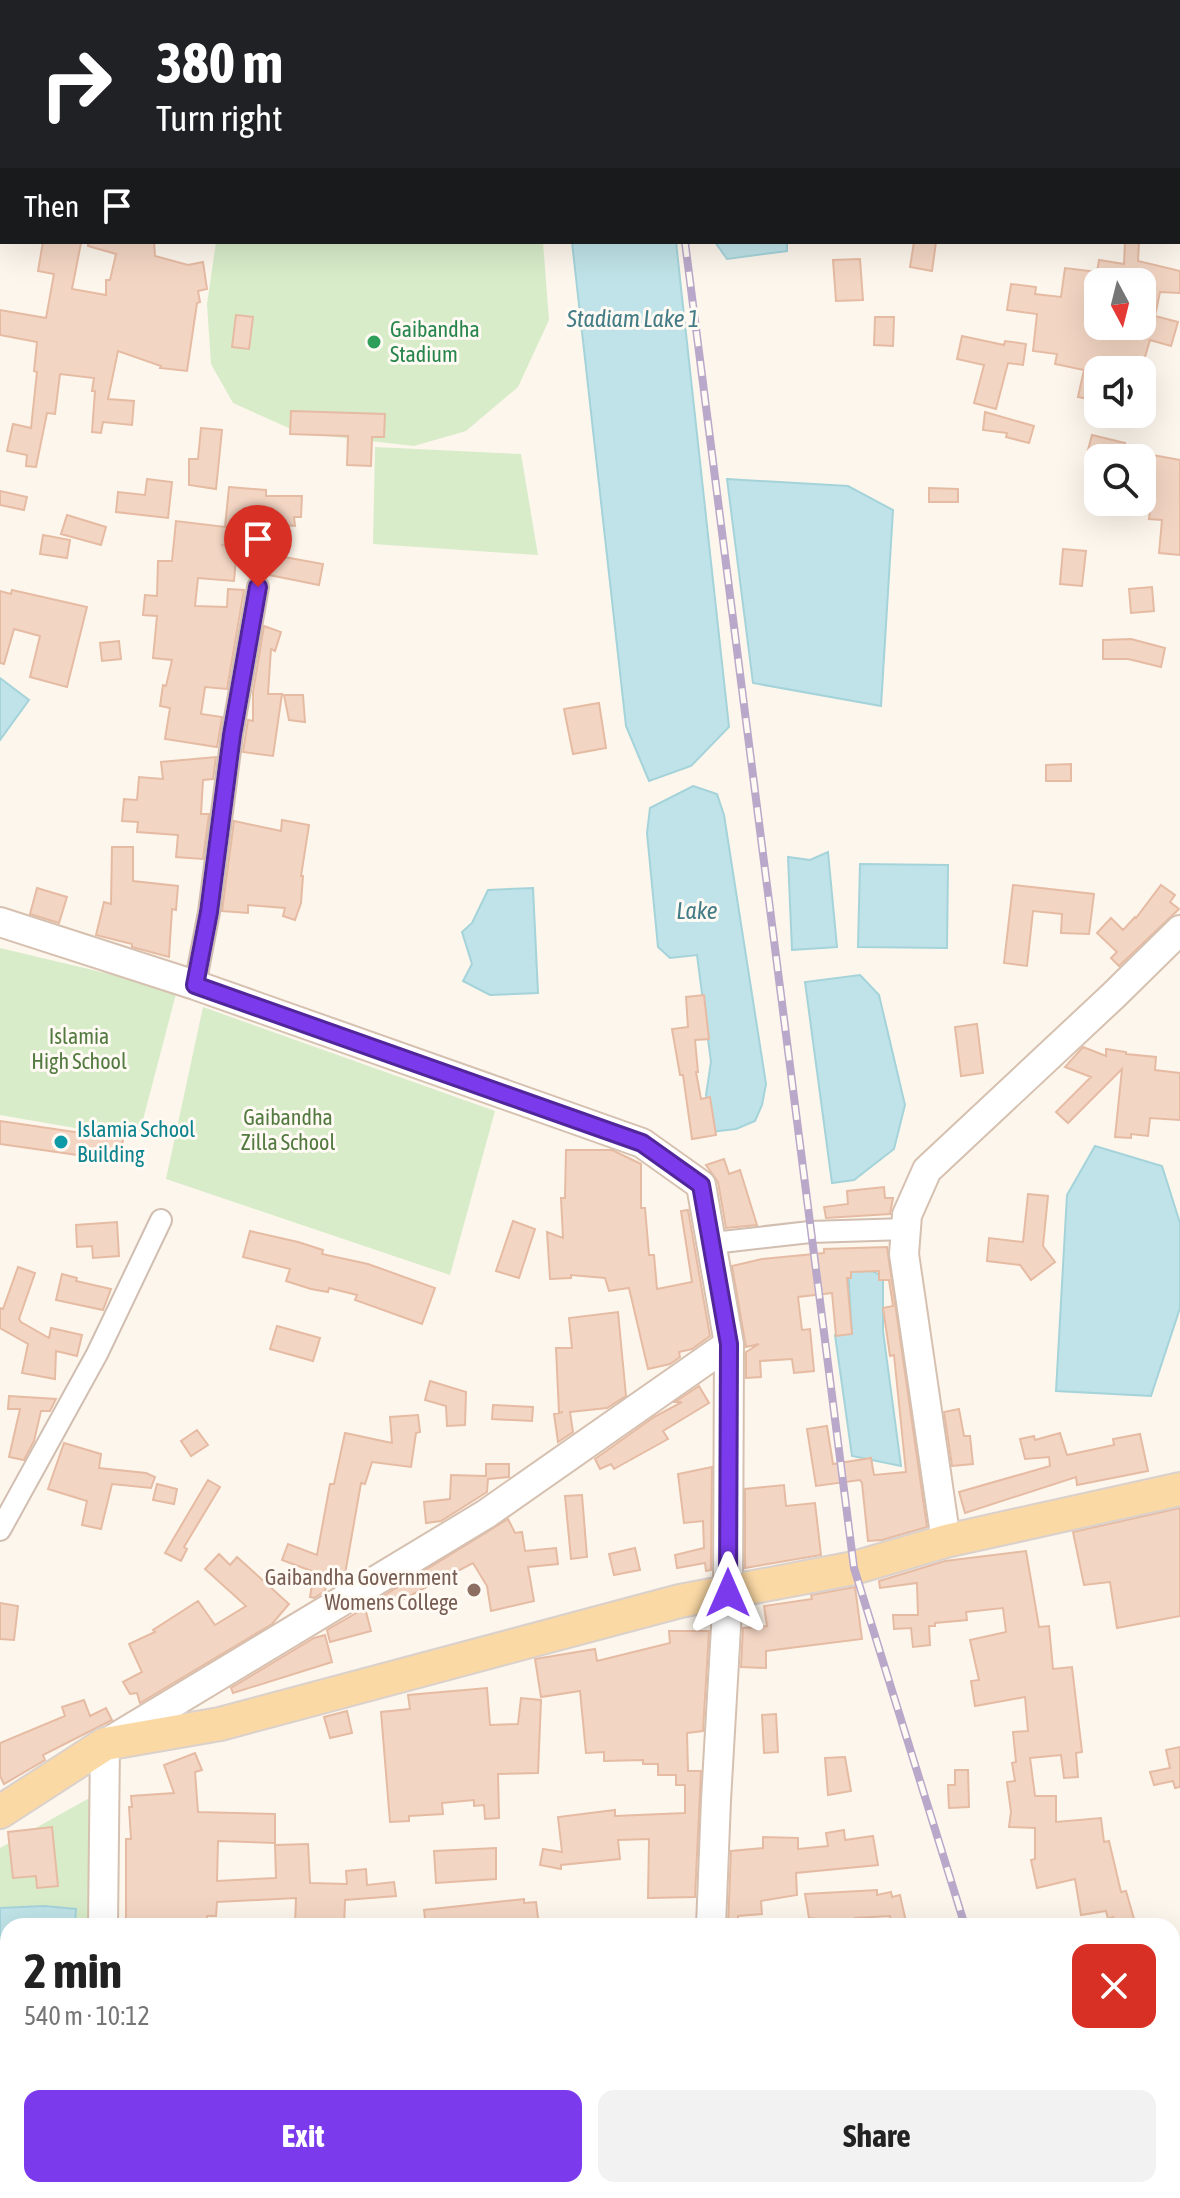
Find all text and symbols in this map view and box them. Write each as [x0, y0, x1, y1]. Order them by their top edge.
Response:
text: 380 m [156, 31, 283, 95]
icon: right [24, 32, 128, 136]
text: Turn right [156, 97, 283, 139]
icon: arrive [95, 184, 139, 228]
text: Then [24, 189, 79, 223]
north arrow [1084, 268, 1156, 340]
map controls [1084, 268, 1156, 516]
water label: Stadiam Lake 1 [566, 305, 699, 332]
place label: Gaibandha Stadium [390, 316, 480, 367]
marker: Gaibandha Stadium [365, 333, 383, 351]
button: sound [1084, 356, 1156, 428]
button: search [1084, 444, 1156, 516]
pin [224, 505, 292, 587]
icon: arrive [236, 517, 280, 561]
water label: Lake [676, 897, 718, 924]
park label: Islamia High School [31, 1023, 127, 1074]
park label: Gaibandha Zilla School [241, 1104, 335, 1155]
place label: Islamia School Building [77, 1116, 195, 1167]
marker: Islamia School Building [52, 1133, 70, 1151]
position arrow [686, 1551, 770, 1635]
place label: Gaibandha Government Womens College [265, 1564, 458, 1615]
marker: Gaibandha Government Womens College [465, 1581, 483, 1599]
text: 2 min [24, 1943, 122, 1998]
button: close [1072, 1944, 1156, 2028]
text: 540 m · 10:12 [24, 2001, 150, 2031]
button: Exit [24, 2090, 582, 2182]
button: Share [598, 2090, 1156, 2182]

